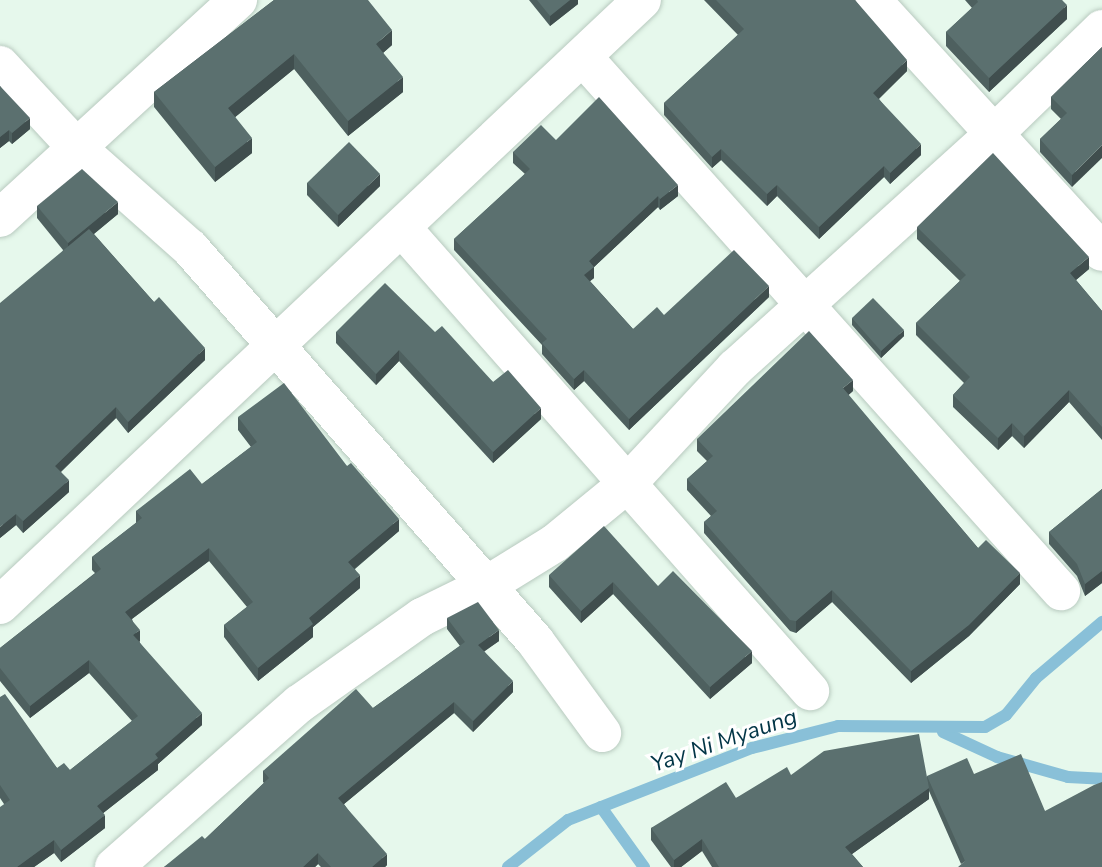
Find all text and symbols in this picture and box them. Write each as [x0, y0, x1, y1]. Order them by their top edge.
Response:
water label: Yay Ni Myaung [647, 703, 801, 779]

